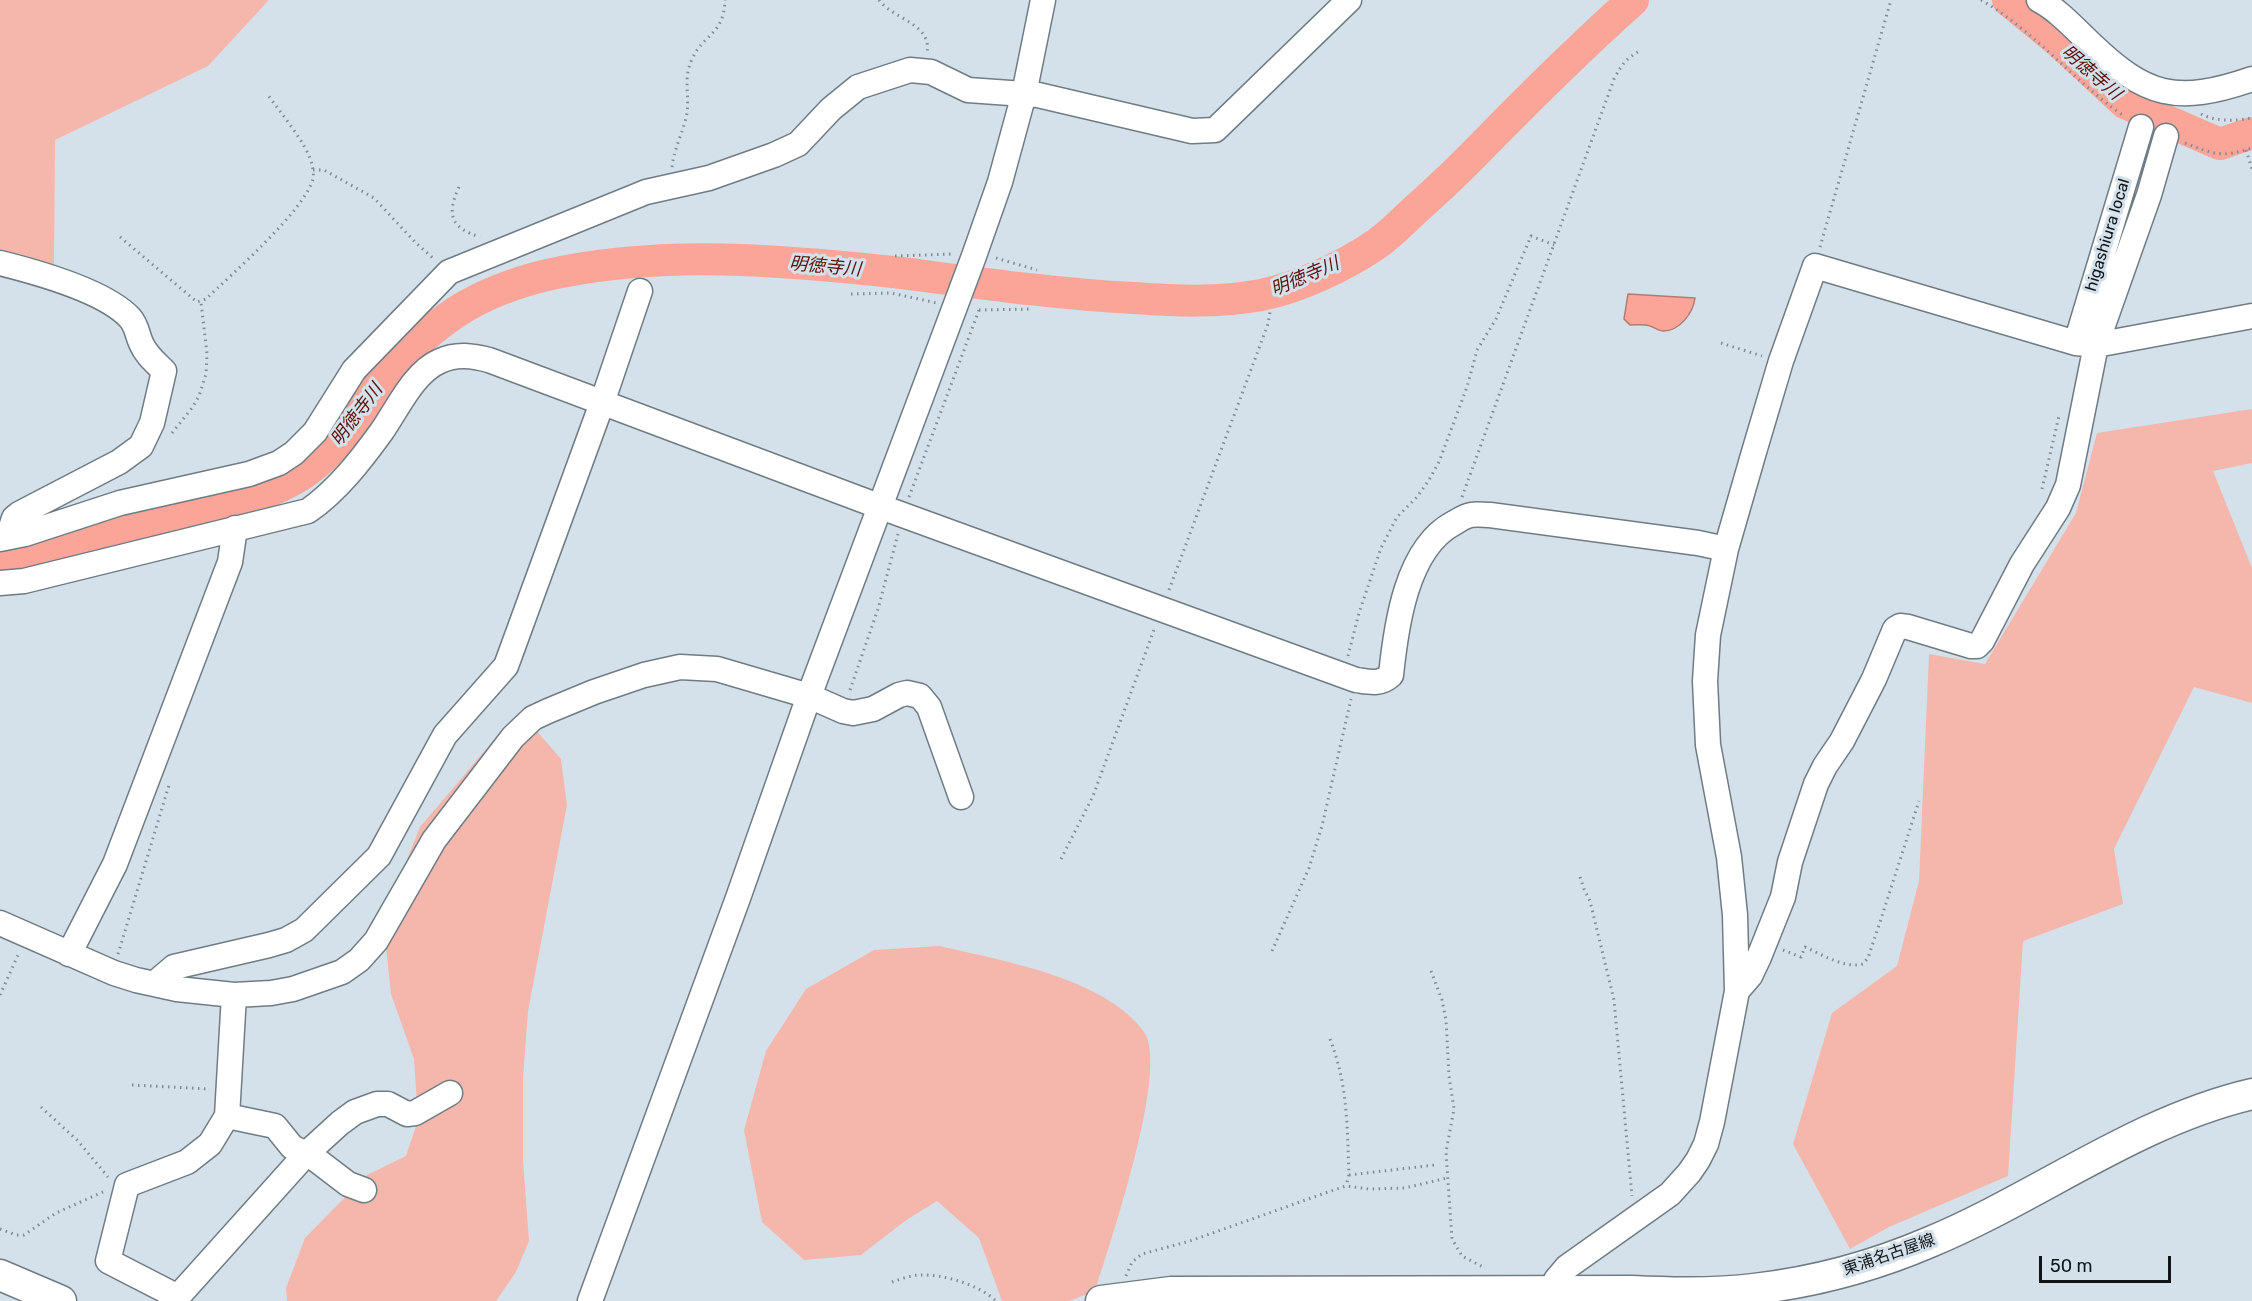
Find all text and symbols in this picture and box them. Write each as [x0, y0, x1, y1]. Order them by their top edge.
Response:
water label: 明徳寺川 [2057, 41, 2125, 105]
street label: higashiura local [2082, 176, 2134, 294]
water label: 明徳寺川 [788, 253, 862, 281]
water label: 明徳寺川 [1268, 253, 1342, 301]
water label: 明徳寺川 [327, 380, 387, 450]
street label: 東浦名古屋線 [1840, 1230, 1938, 1280]
scale bar [2042, 1244, 2174, 1282]
text: 50 m [2050, 1255, 2093, 1277]

